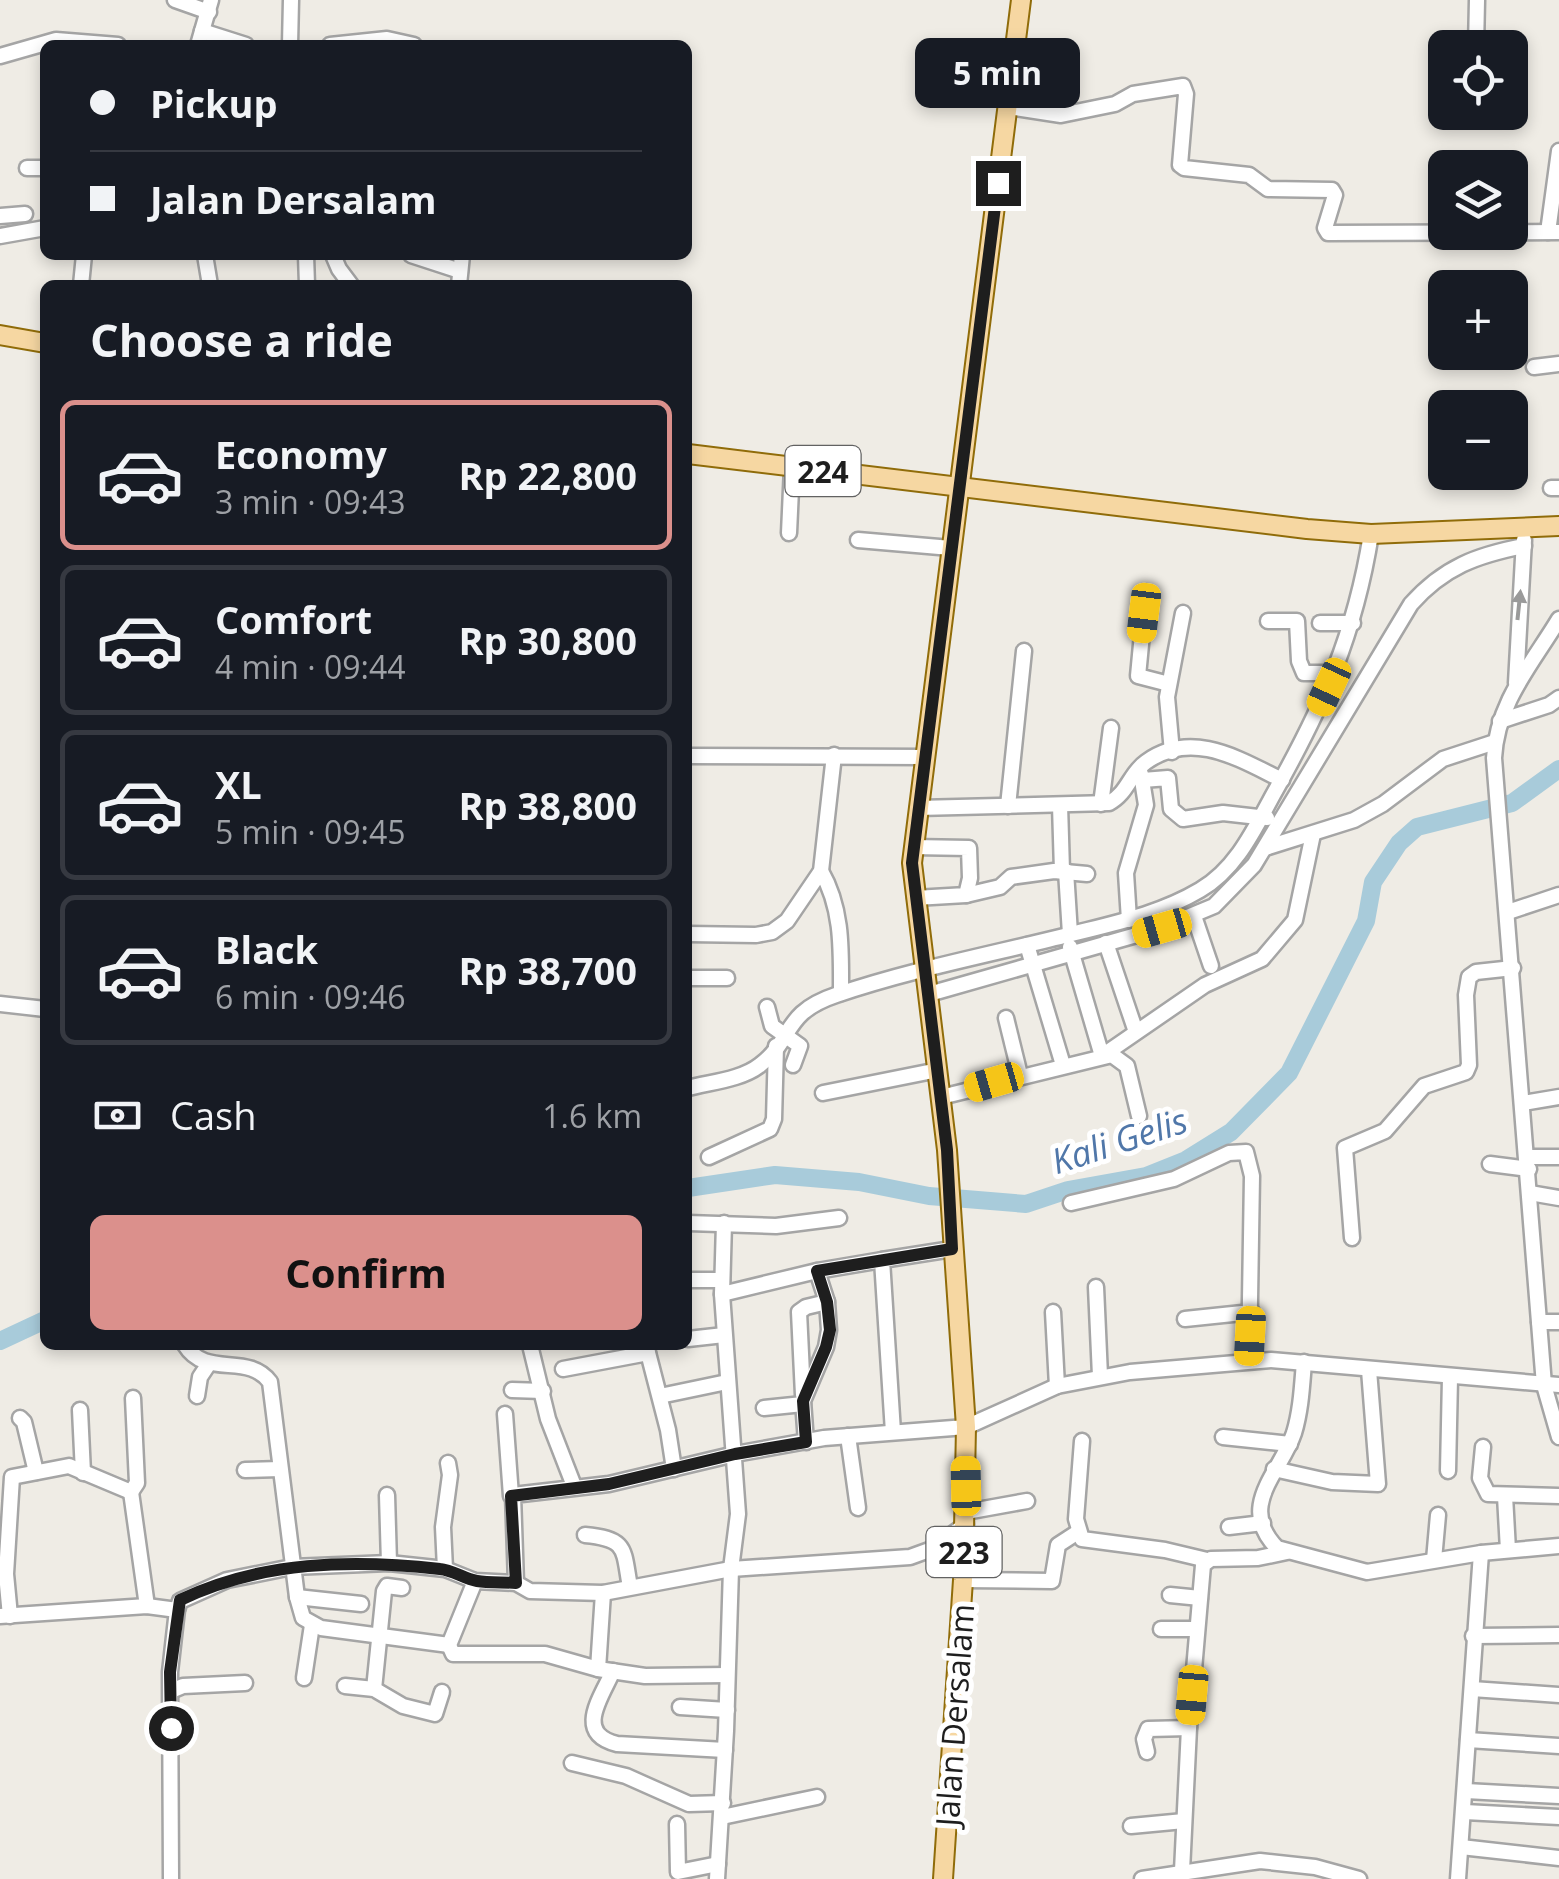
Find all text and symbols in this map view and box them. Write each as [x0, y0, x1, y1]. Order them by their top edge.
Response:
map controls [1428, 30, 1528, 490]
button: locate [1428, 30, 1528, 130]
callout: 5 min [916, 38, 1080, 108]
text: 5 min [953, 51, 1042, 94]
text: Pickup [150, 77, 278, 129]
button: layers [1428, 150, 1528, 250]
route end [976, 161, 1021, 206]
text: Jalan Dersalam [150, 173, 436, 225]
button: + [1428, 270, 1528, 370]
text: Choose a ride [90, 309, 393, 370]
button: − [1428, 390, 1528, 490]
text: Economy [215, 428, 387, 480]
icon: car [95, 430, 185, 520]
road number: 224 [786, 446, 860, 496]
text: Rp 22,800 [459, 449, 637, 501]
text: 3 min · 09:43 [215, 480, 406, 523]
car [1125, 581, 1163, 645]
one-way arrow [1511, 589, 1527, 621]
text: Comfort [215, 593, 372, 645]
icon: car [95, 595, 185, 685]
text: Rp 30,800 [459, 614, 637, 666]
text: 4 min · 09:44 [215, 645, 406, 688]
car [1303, 653, 1355, 721]
text: XL [215, 758, 262, 810]
icon: car [95, 760, 185, 850]
text: Rp 38,800 [459, 779, 637, 831]
text: 5 min · 09:45 [215, 810, 406, 853]
car [1129, 905, 1195, 951]
text: Black [215, 923, 318, 975]
icon: car [95, 925, 185, 1015]
text: Rp 38,700 [459, 944, 637, 996]
text: 6 min · 09:46 [215, 975, 406, 1018]
car [961, 1059, 1027, 1105]
icon: cash [90, 1088, 145, 1143]
text: Cash [170, 1089, 256, 1141]
text: 1.6 km [542, 1094, 642, 1137]
water label: Kali Gelis [1045, 1096, 1193, 1184]
button: Confirm [90, 1215, 642, 1330]
car [1233, 1305, 1267, 1367]
car [950, 1456, 982, 1516]
road number: 223 [926, 1527, 1002, 1577]
street label: Jalan Dersalam [925, 1602, 983, 1831]
car [1174, 1664, 1210, 1726]
route start [149, 1706, 194, 1751]

